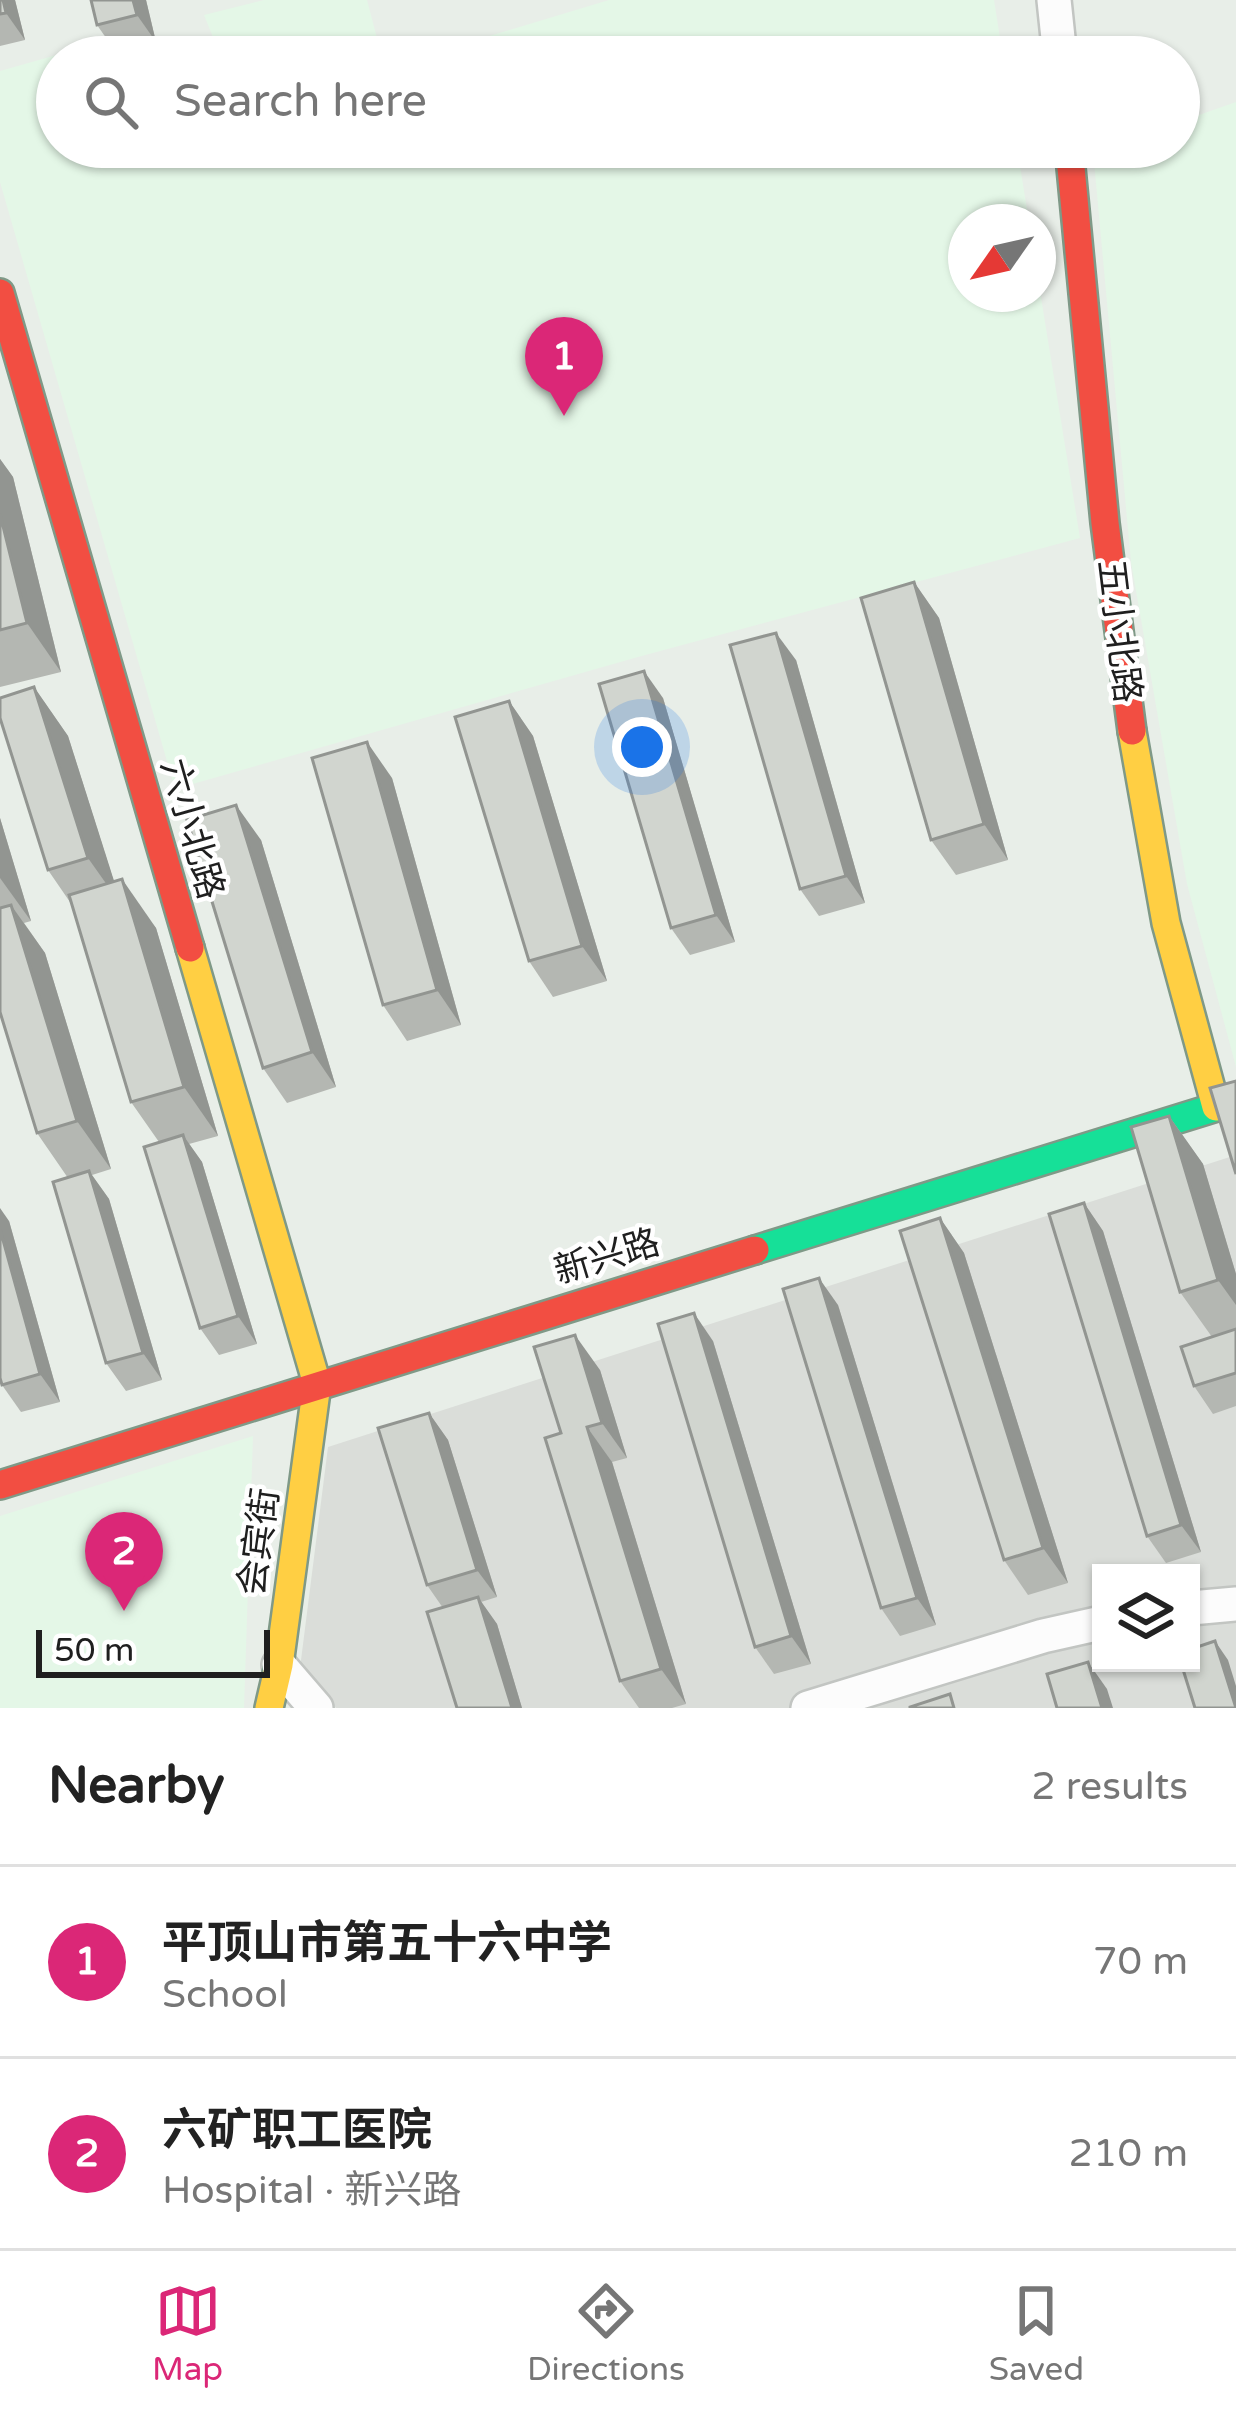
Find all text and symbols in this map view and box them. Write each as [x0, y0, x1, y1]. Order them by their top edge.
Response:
search box [36, 36, 1200, 168]
icon: search [78, 69, 144, 135]
text: Search here [174, 75, 427, 129]
north arrow [948, 204, 1056, 312]
pin: 1 [525, 317, 603, 416]
street label: 五小北路 [1089, 557, 1149, 705]
your location [612, 717, 672, 777]
street label: 六小北路 [151, 754, 233, 904]
street label: 新兴路 [549, 1221, 665, 1293]
street label: 会宾街 [230, 1486, 288, 1598]
pin: 2 [85, 1512, 163, 1611]
map controls [1092, 1564, 1200, 1672]
button: layers [1092, 1564, 1200, 1672]
scale bar [36, 1624, 270, 1677]
text: 50 m [54, 1631, 134, 1670]
text: Nearby [48, 1755, 225, 1817]
text: 2 results [1031, 1763, 1188, 1810]
text: 平顶山市第五十六中学 [162, 1917, 612, 1971]
text: 1 [75, 1938, 99, 1985]
text: 70 m [1093, 1938, 1188, 1985]
text: School [162, 1971, 288, 2018]
text: 六矿职工医院 [162, 2104, 432, 2158]
text: 2 [75, 2130, 99, 2177]
text: 210 m [1069, 2130, 1188, 2177]
text: Hospital · 新兴路 [162, 2167, 462, 2214]
tab: Map [152, 2278, 223, 2389]
tab: Directions [527, 2278, 685, 2389]
tab: Saved [989, 2278, 1084, 2389]

